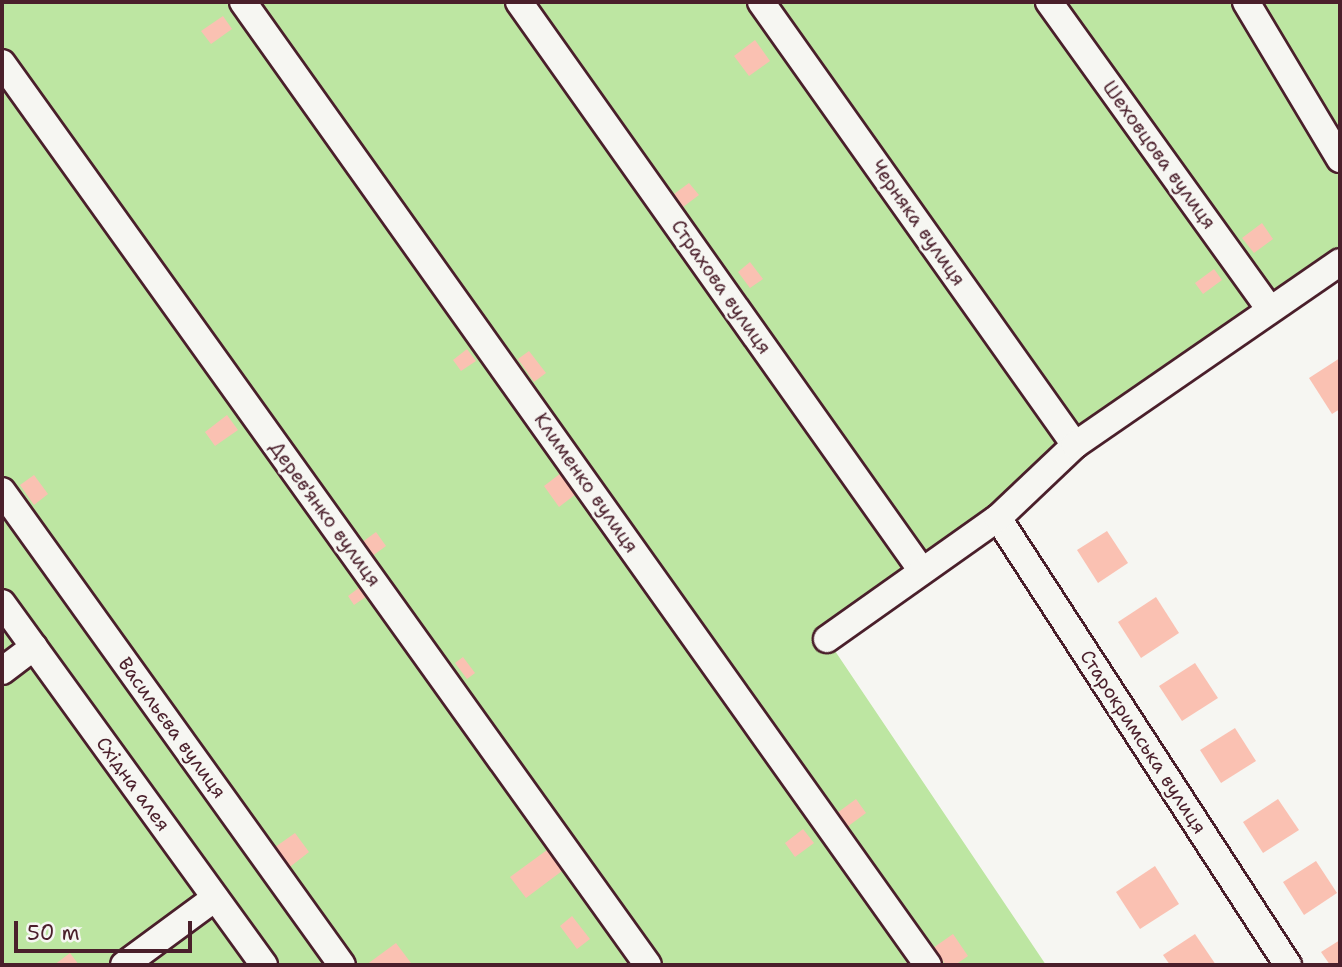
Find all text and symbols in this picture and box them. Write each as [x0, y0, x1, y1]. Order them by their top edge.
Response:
street label: Шеховцова вулиця [1098, 76, 1220, 234]
street label: Черняка вулиця [866, 156, 970, 290]
street label: Страхова вулиця [666, 216, 776, 358]
street label: Клименко вулиця [529, 409, 643, 557]
street label: Дерев'янко вулиця [265, 437, 385, 591]
street label: Старокримська вулиця [1075, 646, 1211, 838]
street label: Васильєва вулиця [113, 653, 231, 803]
street label: Східна алея [91, 732, 175, 836]
scale bar [18, 908, 196, 952]
text: 50 m [27, 919, 80, 947]

